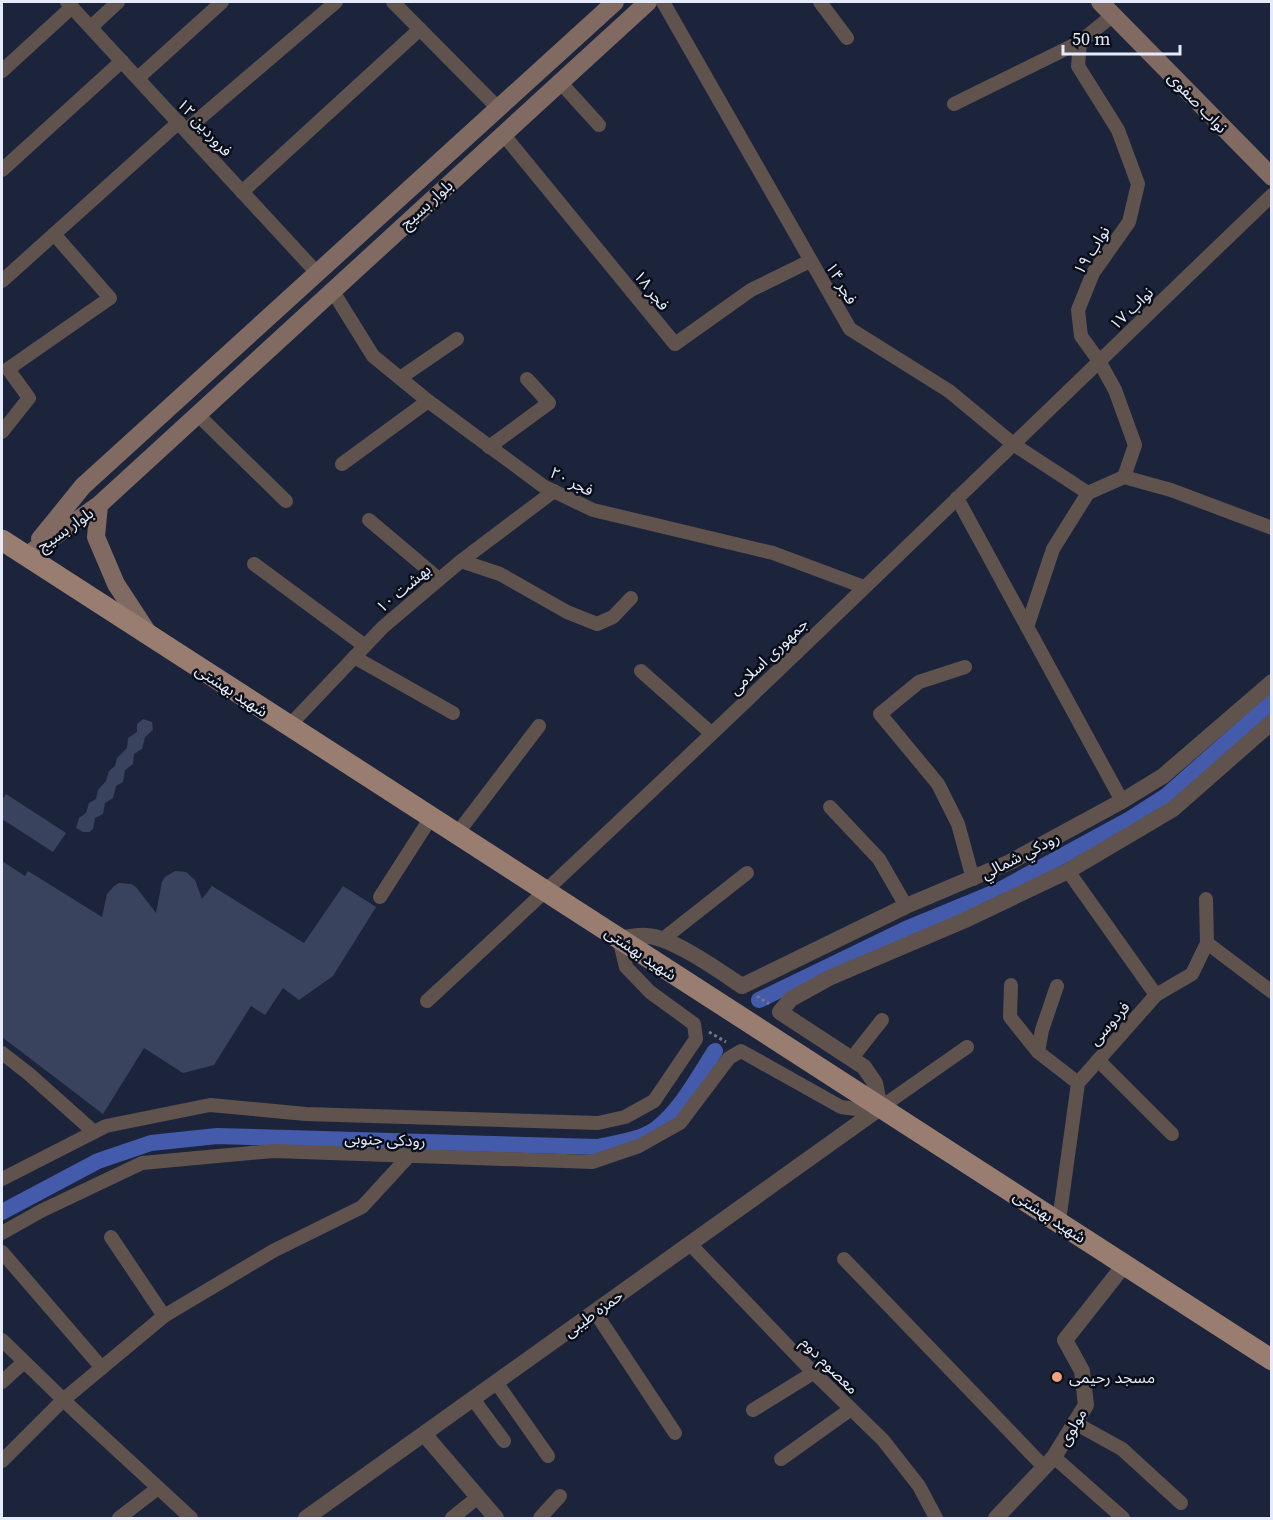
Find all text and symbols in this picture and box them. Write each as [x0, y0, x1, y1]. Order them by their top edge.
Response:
scale bar [1063, 18, 1180, 56]
text: 50 m [1072, 26, 1110, 51]
street label: نواب صفوی [1163, 67, 1233, 137]
street label: ۱۲ فروردین [172, 93, 238, 161]
street label: بلوار بسیج [395, 174, 459, 235]
street label: نواب ۱۹ [1067, 221, 1115, 279]
street label: فجر ۱۴ [821, 258, 863, 308]
street label: فجر ۱۸ [629, 265, 675, 315]
street label: نواب ۱۷ [1104, 281, 1158, 335]
street label: فجر ۲۰ [547, 461, 597, 501]
street label: بلوار بسیج [32, 502, 99, 558]
street label: بهشت ۱۰ [371, 559, 435, 617]
street label: جمهوری اسلامی [724, 613, 812, 699]
street label: شهید بهشتی [191, 658, 273, 722]
street label: رودکي شمالي [977, 826, 1064, 886]
street label: شهید بهشتی [601, 921, 681, 985]
street label: فردوسی [1083, 996, 1135, 1050]
street label: رودکی جنوبی [344, 1127, 426, 1151]
street label: شهید بهشتی [1009, 1184, 1091, 1248]
street label: حمزه طیبی [559, 1284, 627, 1342]
street label: معصوم دوم [795, 1331, 864, 1400]
place label: مسجد رحیمی [1069, 1366, 1155, 1388]
marker: مسجد رحیمی [1050, 1370, 1064, 1384]
street label: مولوی [1053, 1404, 1091, 1450]

